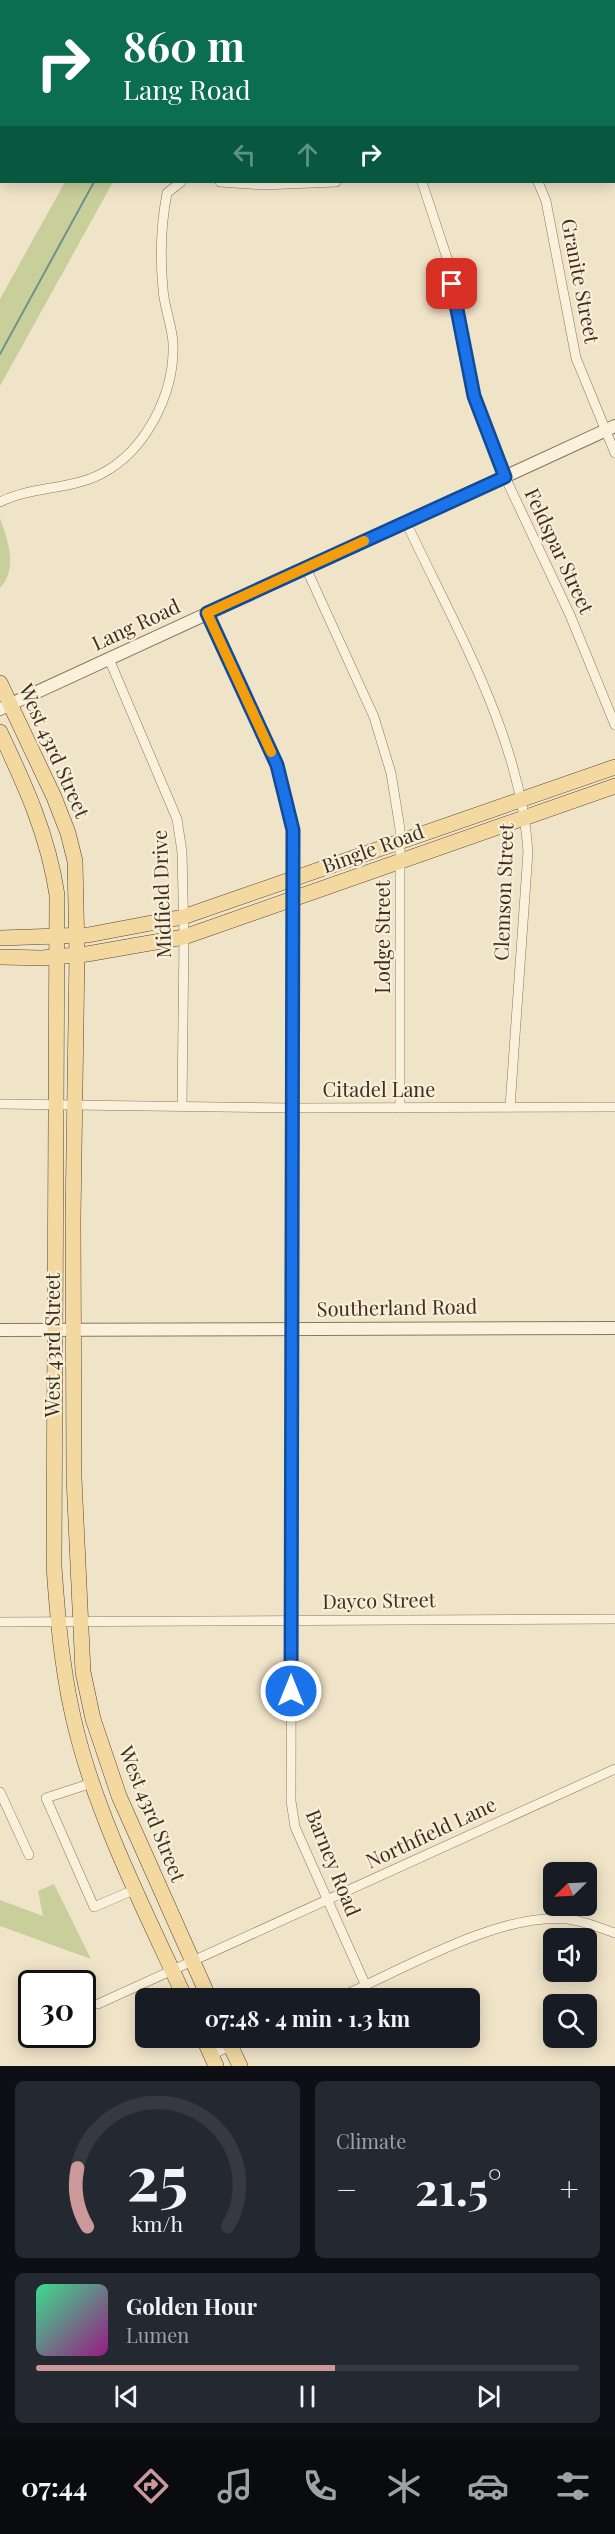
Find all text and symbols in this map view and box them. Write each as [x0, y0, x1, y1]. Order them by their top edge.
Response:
text: 860 m [123, 17, 245, 73]
icon: right [24, 24, 102, 102]
text: Lang Road [123, 71, 251, 107]
icon: left [228, 138, 261, 171]
icon: ahead [291, 138, 324, 171]
icon: right [354, 138, 387, 171]
street label: Granite Street [556, 216, 607, 346]
pin [426, 258, 477, 309]
icon: arrive [435, 267, 468, 300]
street label: Feldspar Street [519, 483, 602, 618]
street label: Lang Road [87, 591, 184, 656]
street label: West 43rd Street [13, 678, 97, 823]
street label: Bingle Road [318, 817, 428, 879]
street label: Clemson Street [487, 822, 518, 961]
street label: Midfield Drive [145, 829, 176, 959]
street label: Lodge Street [368, 879, 395, 994]
street label: Citadel Lane [323, 1075, 435, 1102]
street label: West 43rd Street [38, 1272, 65, 1418]
street label: Southerland Road [316, 1292, 478, 1321]
street label: Dayco Street [322, 1585, 437, 1614]
position arrow [259, 1659, 323, 1723]
street label: West 43rd Street [113, 1741, 193, 1886]
street label: Northfield Lane [361, 1790, 500, 1874]
street label: Barney Road [301, 1805, 368, 1920]
north arrow [543, 1862, 597, 1916]
map controls [543, 1862, 597, 2048]
button: sound [543, 1928, 597, 1982]
speed limit sign: 30 [18, 1970, 96, 2048]
button: search [543, 1994, 597, 2048]
text: 07:48 · 4 min · 1.3 km [205, 2003, 410, 2033]
text: Climate [336, 2127, 406, 2154]
text: 25 [127, 2133, 188, 2217]
text: 21.5° [415, 2157, 502, 2217]
text: − [336, 2166, 357, 2210]
text: + [560, 2166, 579, 2210]
text: km/h [132, 2209, 184, 2237]
text: Golden Hour [126, 2291, 257, 2321]
text: Lumen [126, 2321, 189, 2348]
icon: previous [110, 2380, 143, 2413]
icon: pause [291, 2380, 324, 2413]
icon: next [472, 2380, 505, 2413]
icon: directions [130, 2465, 172, 2507]
icon: music [214, 2465, 256, 2507]
icon: phone [299, 2465, 341, 2507]
icon: climate [383, 2465, 425, 2507]
icon: car [467, 2465, 509, 2507]
icon: filters [552, 2465, 594, 2507]
text: 07:44 [21, 2468, 87, 2504]

